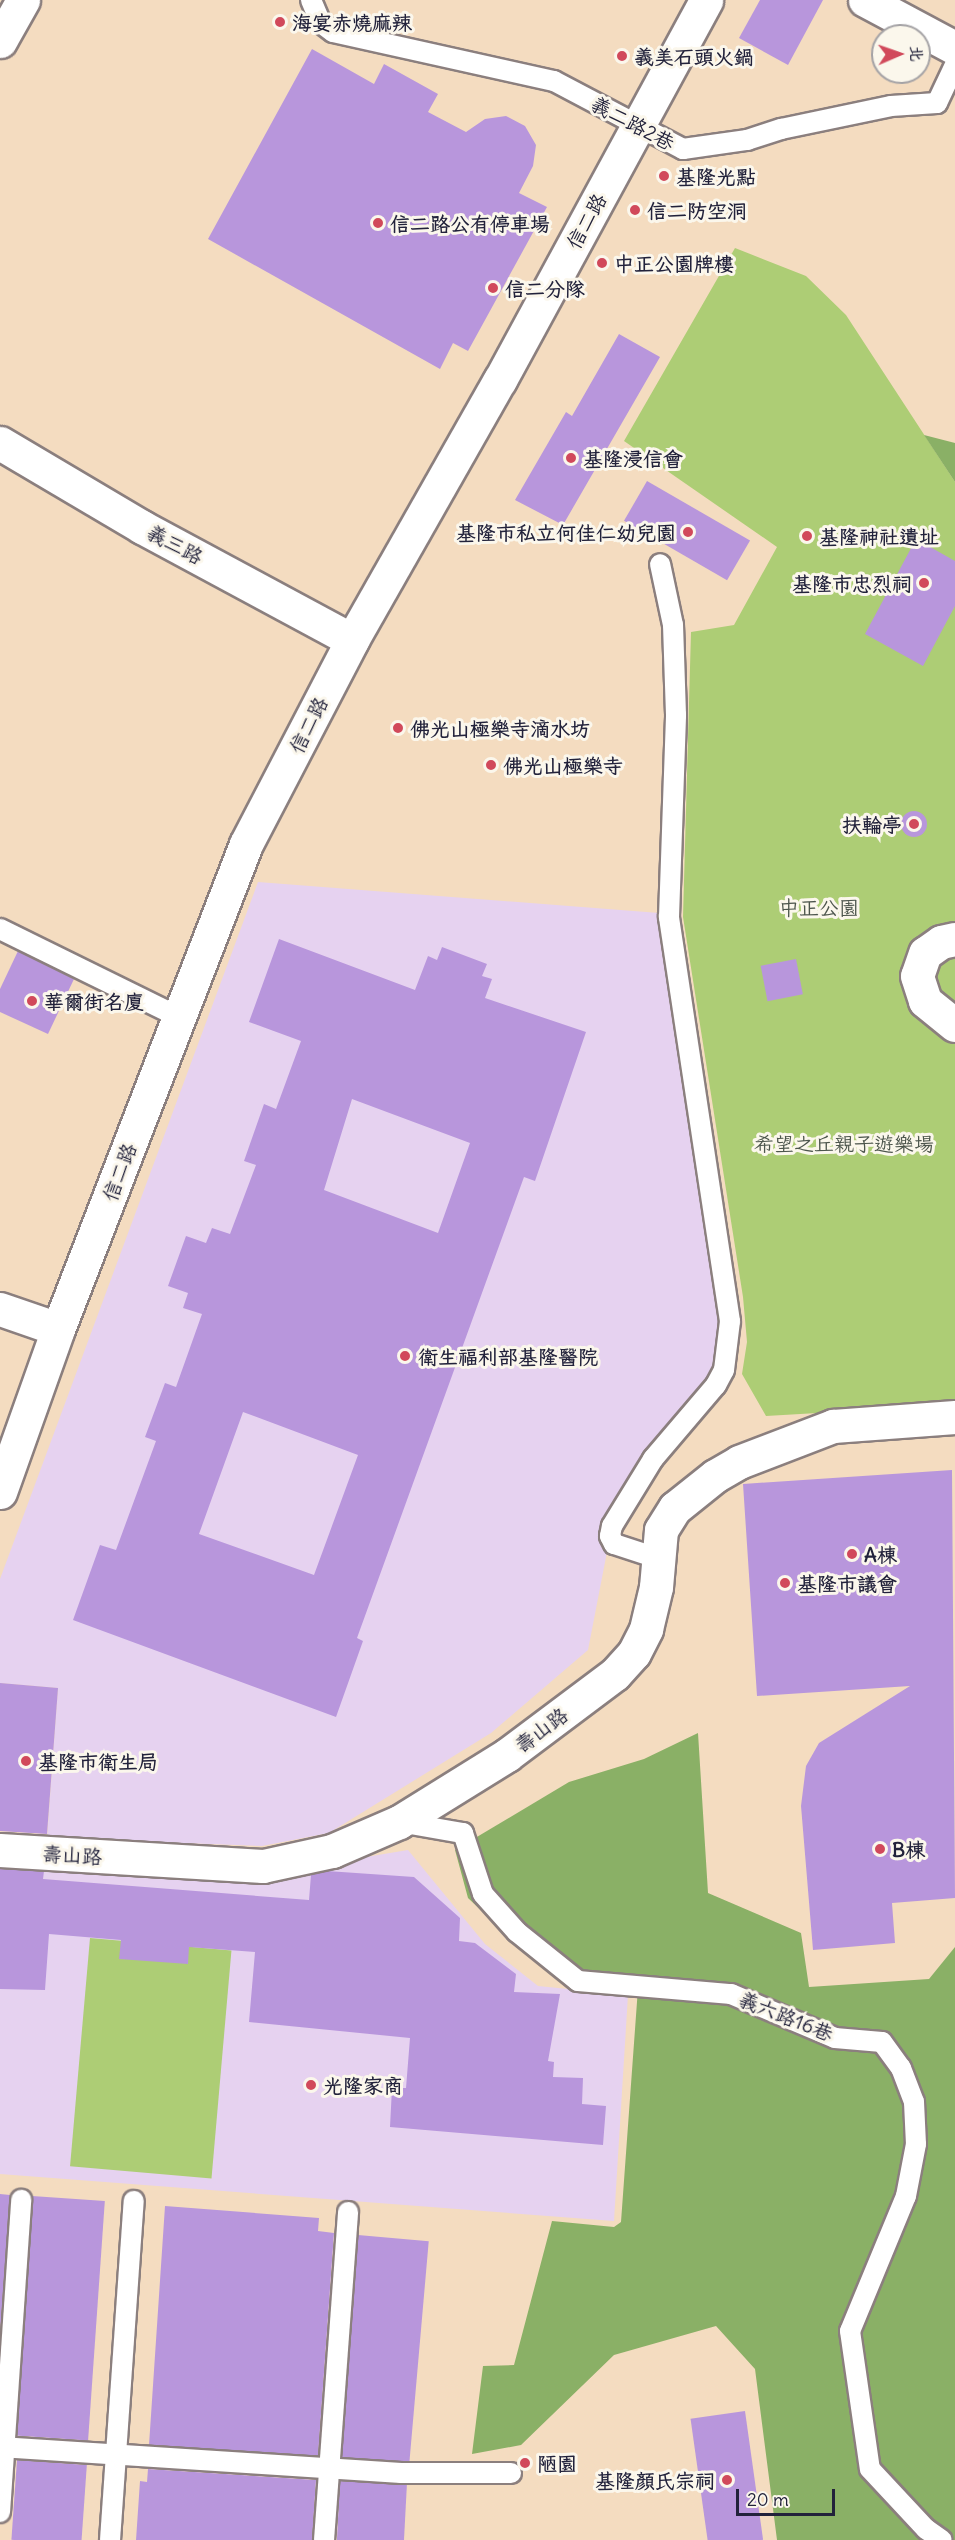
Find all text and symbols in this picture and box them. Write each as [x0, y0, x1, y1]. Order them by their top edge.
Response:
place label: 海宴赤燒麻辣 [292, 10, 412, 34]
marker: 海宴赤燒麻辣 [273, 15, 287, 29]
north arrow [871, 24, 931, 84]
place label: 義美石頭火鍋 [634, 44, 754, 68]
text: 北 [907, 45, 927, 62]
marker: 義美石頭火鍋 [615, 49, 629, 63]
street label: 義二路2巷 [587, 91, 679, 155]
place label: 基隆光點 [676, 164, 756, 188]
marker: 基隆光點 [657, 169, 671, 183]
street label: 信二路 [561, 189, 611, 253]
place label: 信二防空洞 [647, 198, 747, 222]
marker: 信二防空洞 [628, 203, 642, 217]
place label: 信二路公有停車場 [390, 211, 550, 235]
marker: 信二路公有停車場 [371, 216, 385, 230]
place label: 中正公園牌樓 [614, 251, 734, 275]
marker: 中正公園牌樓 [595, 256, 609, 270]
place label: 信二分隊 [505, 276, 585, 300]
marker: 信二分隊 [486, 281, 500, 295]
place label: 基隆浸信會 [583, 446, 683, 470]
marker: 基隆浸信會 [564, 451, 578, 465]
street label: 義三路 [143, 519, 207, 569]
place label: 基隆市私立何佳仁幼兒園 [456, 520, 676, 544]
place label: 基隆神社遺址 [819, 524, 939, 548]
marker: 基隆市私立何佳仁幼兒園 [681, 525, 695, 539]
marker: 基隆神社遺址 [800, 529, 814, 543]
place label: 基隆市忠烈祠 [792, 571, 912, 595]
marker: 基隆市忠烈祠 [917, 576, 931, 590]
street label: 信二路 [284, 693, 332, 757]
place label: 佛光山極樂寺滴水坊 [410, 716, 590, 740]
marker: 佛光山極樂寺滴水坊 [391, 721, 405, 735]
place label: 佛光山極樂寺 [503, 753, 623, 777]
marker: 佛光山極樂寺 [484, 758, 498, 772]
place label: 扶輪亭 [842, 812, 902, 836]
marker: 扶輪亭 [907, 817, 921, 831]
park label: 中正公園 [779, 895, 859, 919]
place label: 華爾街名廈 [44, 989, 144, 1013]
marker: 華爾街名廈 [25, 994, 39, 1008]
park label: 希望之丘親子遊樂場 [754, 1131, 934, 1155]
street label: 信二路 [97, 1140, 141, 1204]
place label: 衛生福利部基隆醫院 [418, 1344, 598, 1368]
marker: 衛生福利部基隆醫院 [396, 1347, 414, 1365]
place label: A棟 [864, 1542, 897, 1566]
marker: A棟 [845, 1547, 859, 1561]
place label: 基隆市議會 [797, 1571, 897, 1595]
marker: 基隆市議會 [778, 1576, 792, 1590]
street label: 壽山路 [510, 1702, 572, 1758]
place label: 基隆市衛生局 [38, 1749, 158, 1773]
marker: 基隆市衛生局 [19, 1754, 33, 1768]
place label: B棟 [892, 1837, 925, 1861]
street label: 壽山路 [41, 1841, 103, 1869]
marker: B棟 [873, 1842, 887, 1856]
street label: 義六路16巷 [735, 1986, 837, 2046]
place label: 光隆家商 [323, 2073, 403, 2097]
marker: 光隆家商 [304, 2078, 318, 2092]
place label: 陋園 [537, 2451, 577, 2475]
marker: 陋園 [518, 2456, 532, 2470]
place label: 基隆顏氏宗祠 [595, 2468, 715, 2492]
marker: 基隆顏氏宗祠 [720, 2473, 734, 2487]
scale bar [739, 2477, 838, 2515]
text: 20 m [747, 2488, 789, 2511]

